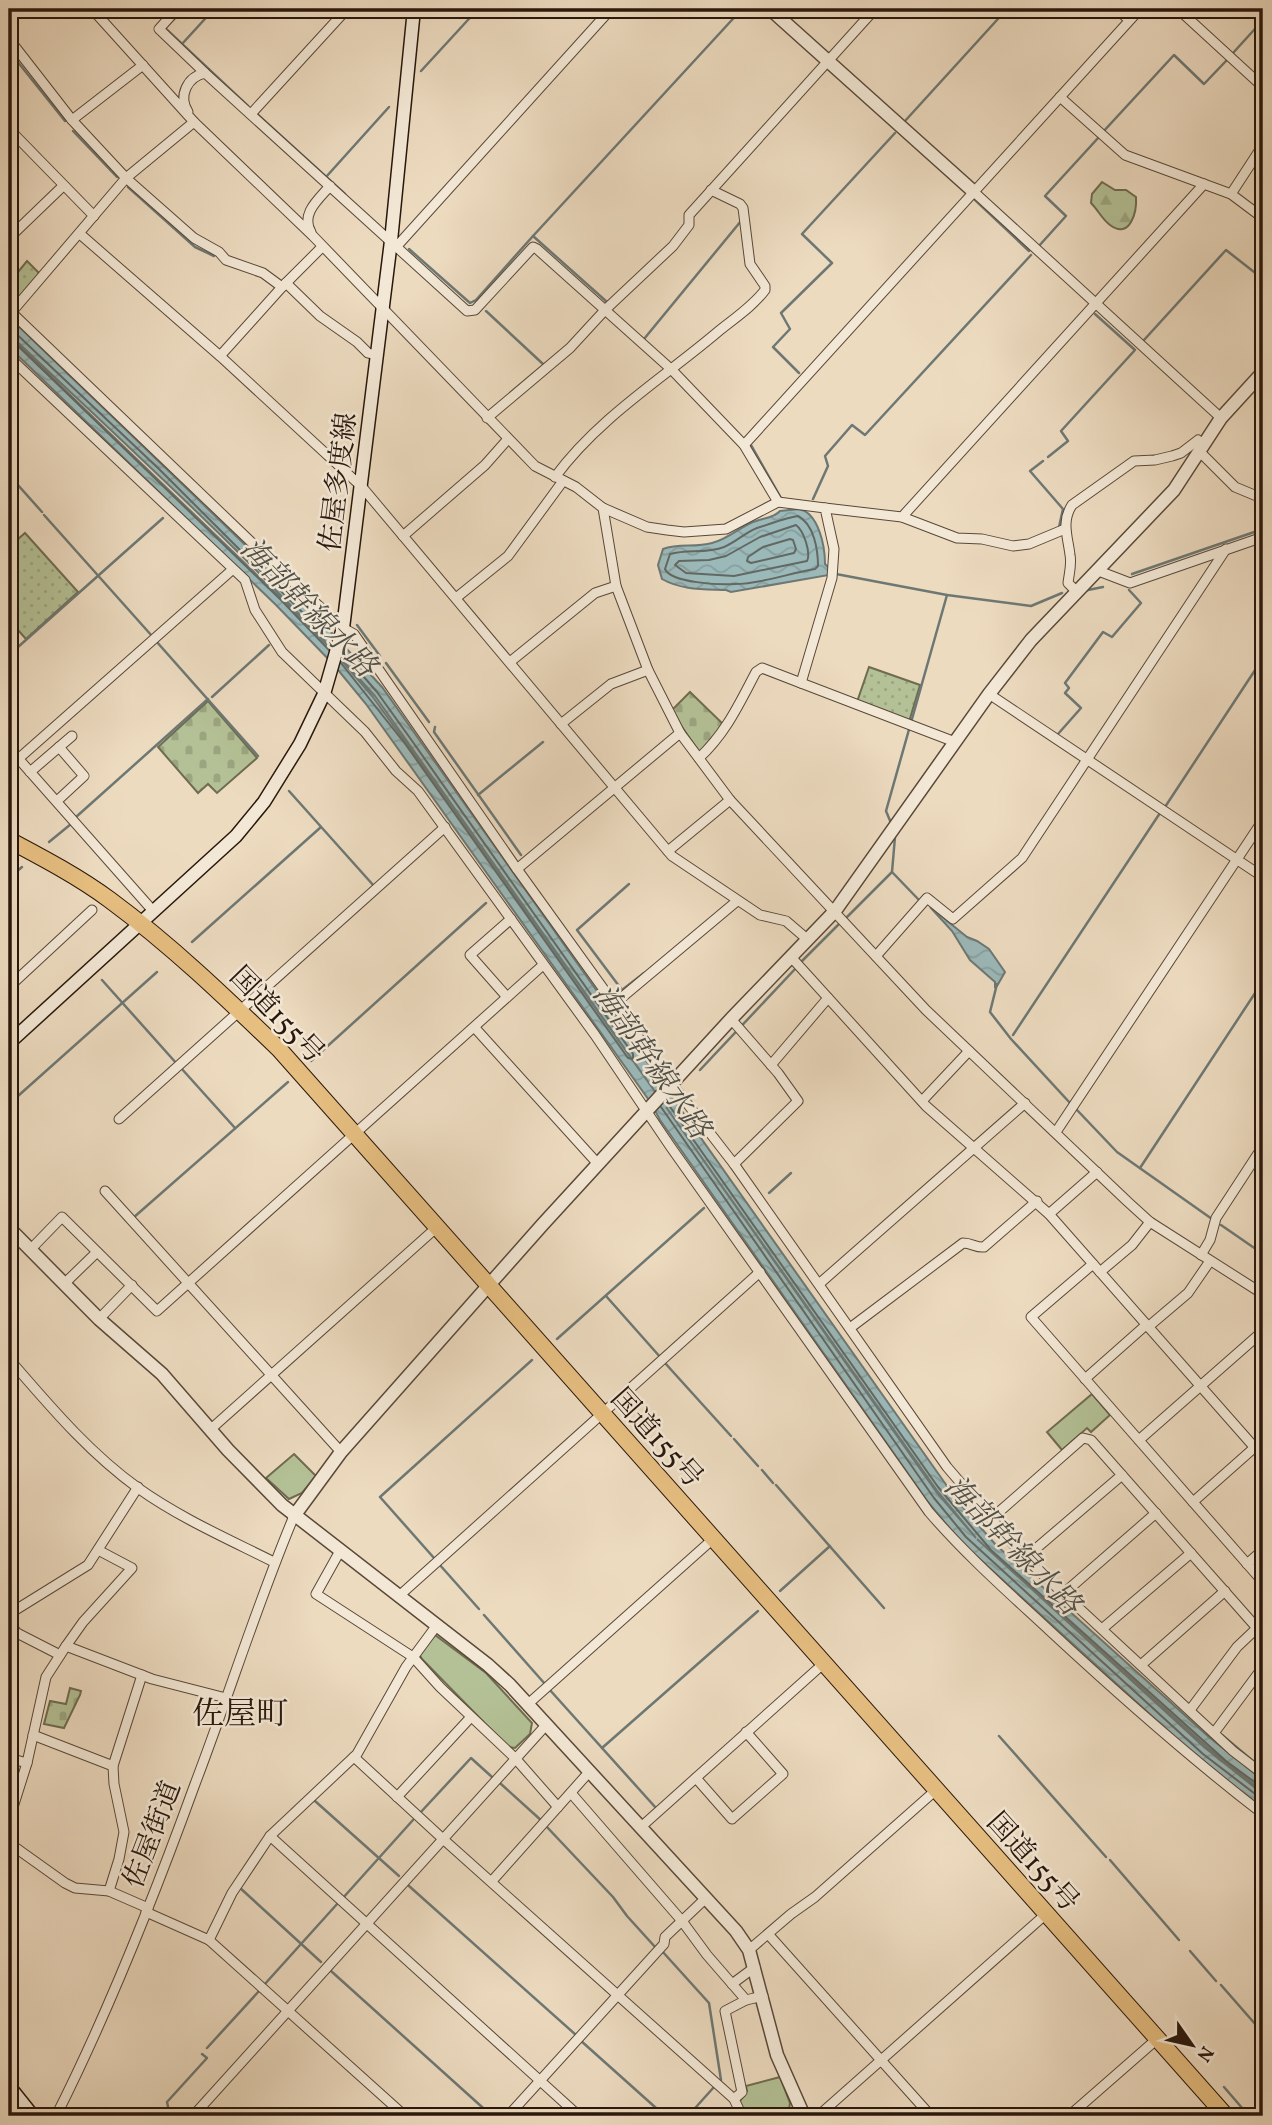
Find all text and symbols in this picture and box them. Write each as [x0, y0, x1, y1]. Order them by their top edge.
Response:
street label: 佐屋多度線 [312, 410, 367, 554]
water label: 海部幹線水路 [230, 529, 387, 689]
street label: 国道155号 [220, 958, 333, 1073]
water label: 海部幹線水路 [582, 976, 720, 1150]
street label: 国道155号 [601, 1380, 711, 1497]
water label: 海部幹線水路 [934, 1467, 1091, 1627]
district label: 佐屋町 [192, 1694, 288, 1738]
street label: 佐屋街道 [115, 1776, 192, 1894]
street label: 国道155号 [977, 1804, 1087, 1921]
north arrow [1156, 2010, 1226, 2080]
text: N [1190, 2040, 1219, 2067]

